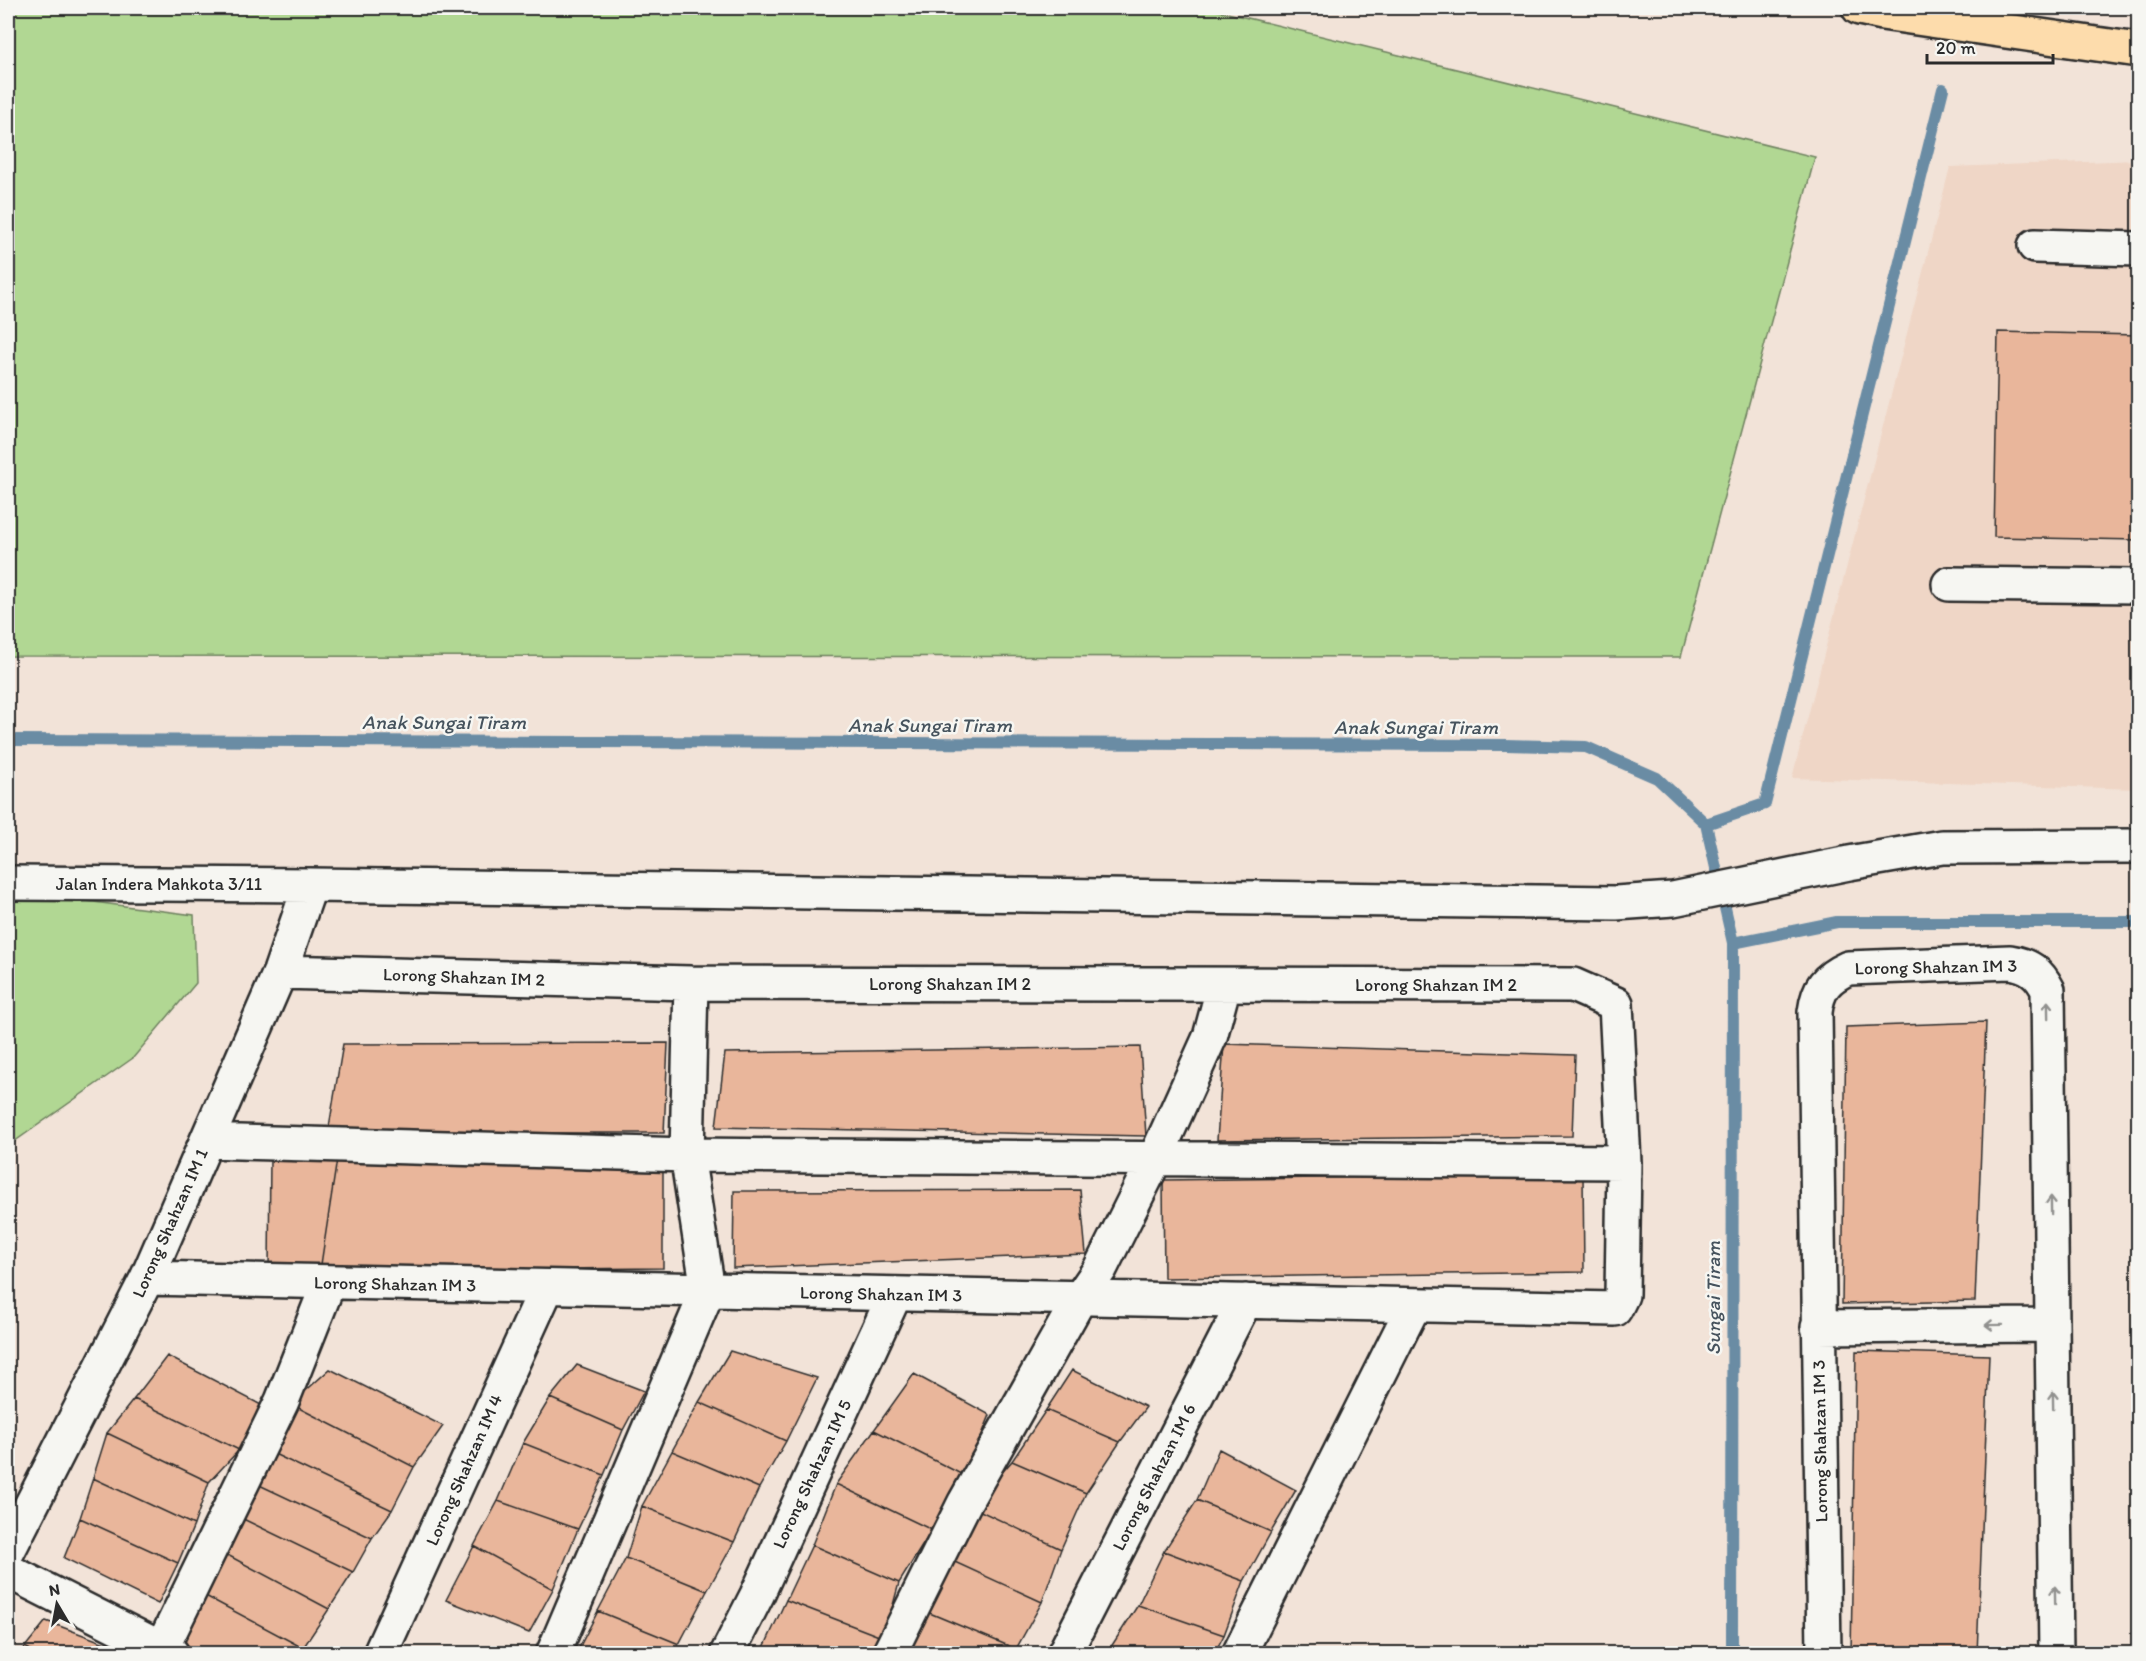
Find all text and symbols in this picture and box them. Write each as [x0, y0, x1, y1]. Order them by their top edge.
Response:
scale bar [1927, 27, 2053, 65]
text: 20 m [1936, 37, 1976, 59]
water label: Anak Sungai Tiram [362, 710, 526, 734]
water label: Anak Sungai Tiram [848, 713, 1012, 737]
water label: Anak Sungai Tiram [1334, 715, 1498, 739]
street label: Jalan Indera Mahkota 3/11 [56, 873, 262, 895]
street label: Lorong Shahzan IM 3 [1855, 955, 2018, 979]
street label: Lorong Shahzan IM 2 [383, 963, 546, 991]
street label: Lorong Shahzan IM 2 [869, 973, 1032, 995]
street label: Lorong Shahzan IM 2 [1355, 974, 1518, 996]
one-way arrow [2042, 1001, 2054, 1021]
street label: Lorong Shahzan IM 1 [127, 1145, 213, 1301]
one-way arrow [2045, 1196, 2057, 1216]
water label: Sungai Tiram [1701, 1241, 1725, 1355]
street label: Lorong Shahzan IM 3 [314, 1272, 477, 1296]
street label: Lorong Shahzan IM 3 [800, 1282, 963, 1306]
one-way arrow [1984, 1319, 2004, 1331]
street label: Lorong Shahzan IM 3 [1808, 1359, 1832, 1522]
street label: Lorong Shahzan IM 4 [421, 1391, 507, 1549]
one-way arrow [2047, 1391, 2059, 1411]
street label: Lorong Shahzan IM 5 [768, 1396, 856, 1552]
street label: Lorong Shahzan IM 6 [1107, 1400, 1201, 1554]
north arrow [27, 1574, 87, 1634]
text: N [48, 1579, 61, 1600]
one-way arrow [2050, 1586, 2061, 1606]

